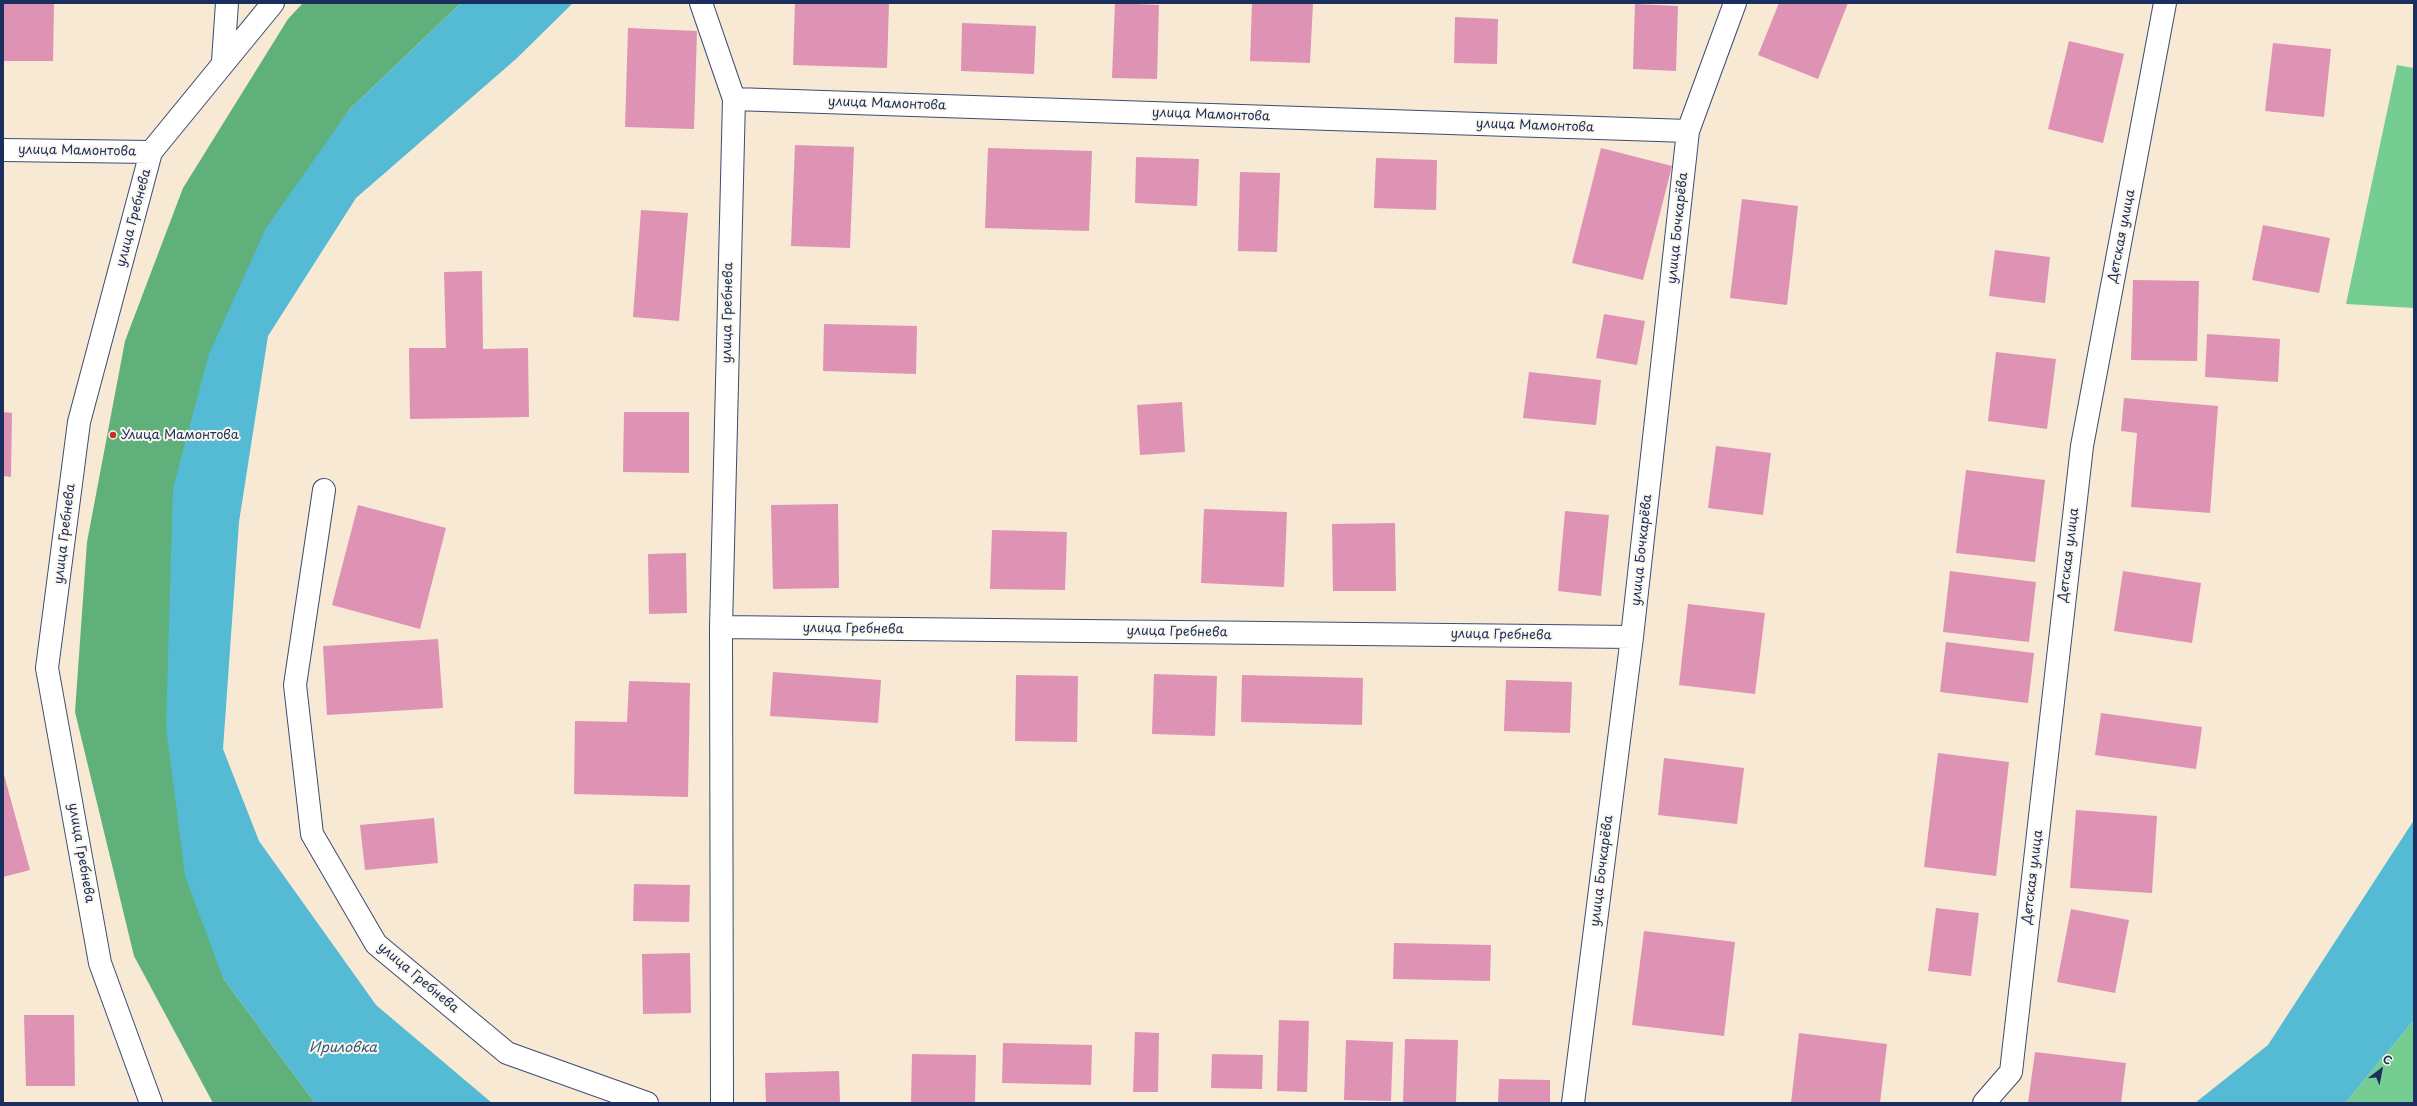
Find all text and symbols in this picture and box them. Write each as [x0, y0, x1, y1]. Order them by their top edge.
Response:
street label: улица Мамонтова [828, 94, 946, 114]
street label: улица Мамонтова [1152, 105, 1270, 125]
street label: улица Мамонтова [1476, 116, 1594, 136]
street label: улица Мамонтова [18, 142, 136, 160]
street label: улица Гребнева [113, 167, 155, 269]
street label: улица Бочкарёва [1664, 171, 1692, 285]
street label: Детская улица [2105, 188, 2139, 284]
street label: улица Гребнева [719, 262, 737, 364]
place label: Улица Мамонтова [121, 427, 239, 443]
marker: Улица Мамонтова [108, 430, 118, 440]
street label: улица Гребнева [51, 483, 79, 585]
street label: улица Бочкарёва [1628, 493, 1656, 607]
street label: Детская улица [2055, 507, 2083, 603]
street label: улица Гребнева [802, 620, 904, 638]
street label: улица Гребнева [1126, 623, 1228, 641]
street label: улица Гребнева [1450, 626, 1552, 644]
street label: улица Гребнева [65, 802, 97, 904]
street label: улица Бочкарёва [1587, 814, 1617, 928]
street label: Детская улица [2019, 829, 2047, 925]
street label: улица Гребнева [374, 940, 462, 1016]
water label: Ириловка [309, 1040, 377, 1056]
north arrow [2361, 1050, 2401, 1090]
text: С [2380, 1050, 2396, 1069]

